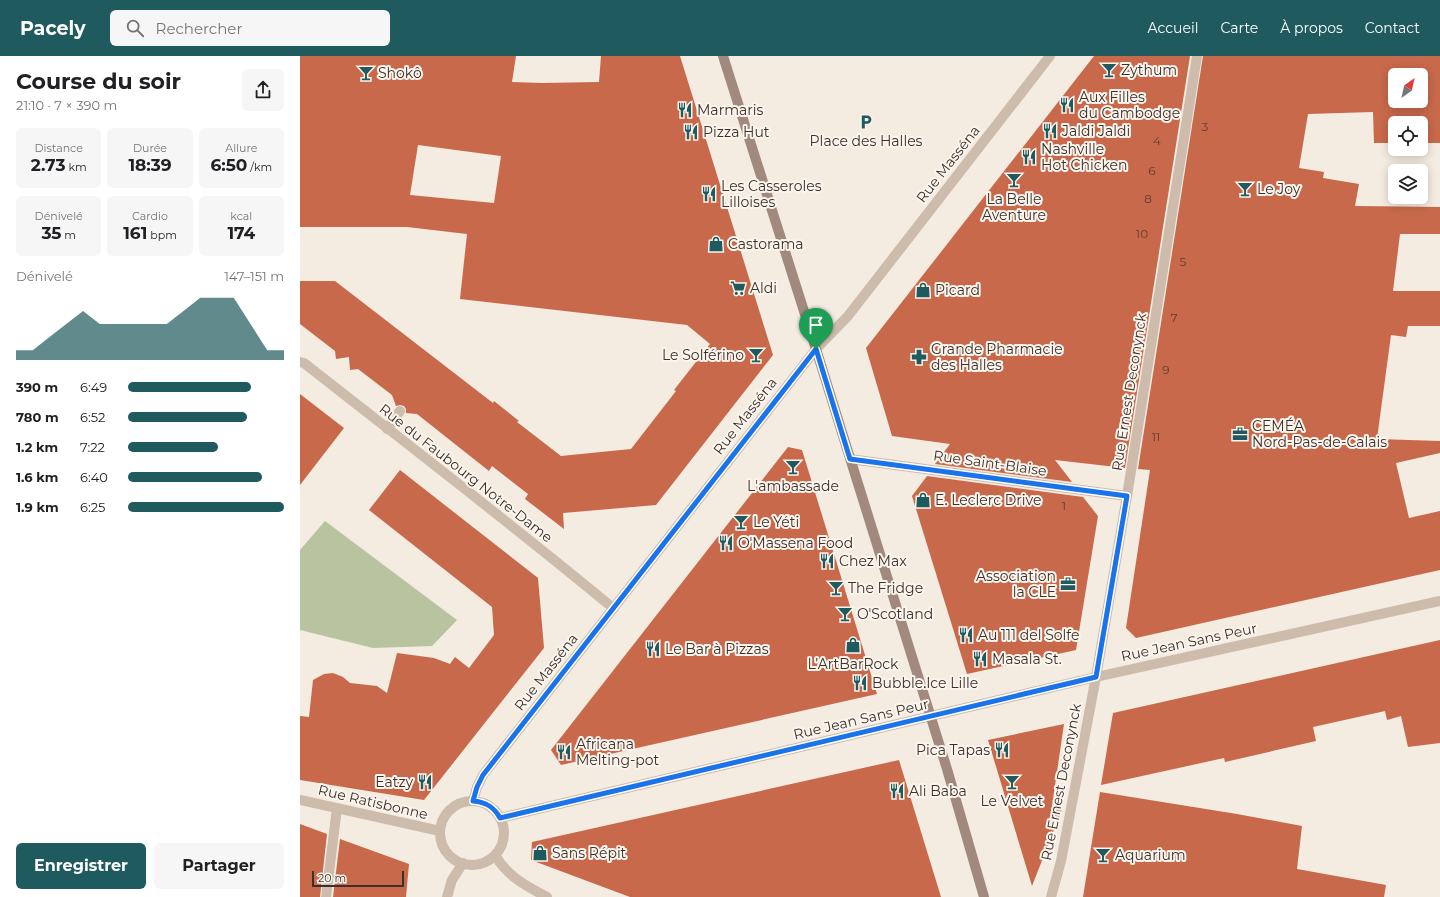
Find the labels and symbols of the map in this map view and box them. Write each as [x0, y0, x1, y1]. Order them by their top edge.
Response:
bar icon: Zythum [1100, 61, 1118, 79]
place label: Zythum [1121, 61, 1177, 79]
bar icon: Shokô [357, 64, 375, 82]
place label: Shokô [378, 64, 422, 82]
north arrow [1388, 68, 1428, 108]
place label: Aux Filles du Cambodge [1079, 88, 1180, 122]
restaurant icon: Aux Filles du Cambodge [1058, 96, 1076, 114]
restaurant icon: Marmaris [676, 101, 694, 119]
place label: Marmaris [697, 101, 764, 119]
parking icon: Place des Halles [857, 113, 875, 131]
house number: 3 [1202, 119, 1209, 134]
street label: Rue Masséna [912, 122, 984, 206]
restaurant icon: Jaldi Jaldi [1041, 122, 1059, 140]
place label: Jaldi Jaldi [1061, 122, 1130, 140]
restaurant icon: Pizza Hut [682, 123, 700, 141]
place label: Pizza Hut [703, 123, 770, 141]
place label: Place des Halles [810, 132, 923, 150]
house number: 4 [1153, 133, 1161, 148]
place label: Nashville Hot Chicken [1041, 140, 1127, 174]
restaurant icon: Nashville Hot Chicken [1020, 148, 1038, 166]
house number: 6 [1148, 163, 1156, 178]
bar icon: La Belle Aventure [1005, 171, 1023, 189]
place label: Les Casseroles Lilloises [721, 177, 822, 211]
bar icon: Le Joy [1236, 180, 1254, 198]
place label: Le Joy [1257, 180, 1301, 198]
restaurant icon: Les Casseroles Lilloises [700, 185, 718, 203]
place label: La Belle Aventure [982, 190, 1046, 224]
house number: 8 [1144, 191, 1152, 206]
house number: 10 [1136, 226, 1148, 241]
shop icon: Castorama [707, 235, 725, 253]
place label: Castorama [728, 235, 804, 253]
house number: 5 [1180, 254, 1187, 269]
supermarket icon: Aldi [729, 279, 747, 297]
place label: Aldi [750, 279, 777, 297]
shop icon: Picard [914, 281, 932, 299]
place label: Picard [935, 281, 980, 299]
pin [799, 308, 833, 349]
house number: 7 [1170, 310, 1178, 325]
street label: Rue Ernest Deconynck [1108, 311, 1150, 472]
place label: Grande Pharmacie des Halles [931, 340, 1063, 374]
place label: Le Solférino [662, 346, 744, 364]
bar icon: Le Solférino [747, 346, 765, 364]
pharmacy icon: Grande Pharmacie des Halles [910, 348, 928, 366]
house number: 9 [1162, 362, 1170, 377]
street label: Rue Masséna [709, 374, 781, 458]
street label: Rue du Faubourg Notre-Dame [376, 400, 556, 546]
place label: CEMÉA Nord-Pas-de-Calais [1252, 417, 1387, 451]
office icon: CEMÉA Nord-Pas-de-Calais [1231, 425, 1249, 443]
house number: 11 [1152, 429, 1160, 444]
street label: Rue Saint-Blaise [932, 446, 1048, 480]
bar icon: L'ambassade [784, 458, 802, 476]
place label: L'ambassade [747, 477, 839, 495]
shop icon: E. Leclerc Drive [914, 491, 932, 509]
place label: E. Leclerc Drive [935, 491, 1041, 509]
house number: 1 [1062, 498, 1066, 513]
bar icon: Le Yéti [732, 513, 750, 531]
place label: Le Yéti [753, 513, 799, 531]
restaurant icon: O'Massena Food [717, 534, 735, 552]
place label: O'Massena Food [738, 534, 853, 552]
restaurant icon: Chez Max [818, 552, 836, 570]
place label: Chez Max [839, 552, 907, 570]
place label: Association la CLE [976, 567, 1056, 601]
office icon: Association la CLE [1059, 575, 1077, 593]
bar icon: The Fridge [827, 579, 845, 597]
place label: The Fridge [848, 579, 923, 597]
bar icon: O'Scotland [836, 605, 854, 623]
place label: O'Scotland [857, 605, 933, 623]
street label: Rue Jean Sans Peur [1119, 619, 1259, 665]
restaurant icon: Au 111 del Solfe [957, 626, 975, 644]
place label: Au 111 del Solfe [978, 626, 1079, 644]
street label: Rue Masséna [510, 630, 582, 714]
shop icon: L’ArtBarRock [844, 636, 862, 654]
restaurant icon: Le Bar à Pizzas [644, 640, 662, 658]
place label: Le Bar à Pizzas [665, 640, 769, 658]
restaurant icon: Masala St. [971, 650, 989, 668]
place label: Masala St. [992, 650, 1062, 668]
place label: L’ArtBarRock [808, 655, 899, 673]
restaurant icon: Bubble.Ice Lille [851, 674, 869, 692]
place label: Bubble.Ice Lille [872, 674, 978, 692]
street label: Rue Jean Sans Peur [792, 695, 931, 743]
street label: Rue Ernest Deconynck [1037, 701, 1085, 862]
place label: Africana Melting-pot [576, 735, 660, 769]
place label: Pica Tapas [916, 741, 990, 759]
restaurant icon: Pica Tapas [993, 741, 1011, 759]
restaurant icon: Africana Melting-pot [555, 743, 573, 761]
place label: Eatzy [375, 773, 413, 791]
restaurant icon: Eatzy [416, 773, 434, 791]
bar icon: Le Velvet [1003, 773, 1021, 791]
street label: Rue Ratisbonne [316, 781, 430, 823]
restaurant icon: Ali Baba [888, 782, 906, 800]
place label: Ali Baba [909, 782, 967, 800]
place label: Le Velvet [980, 792, 1044, 810]
shop icon: Sans Répit [531, 844, 549, 862]
place label: Sans Répit [552, 844, 627, 862]
bar icon: Aquarium [1094, 846, 1112, 864]
place label: Aquarium [1115, 846, 1186, 864]
scale bar [312, 869, 404, 888]

